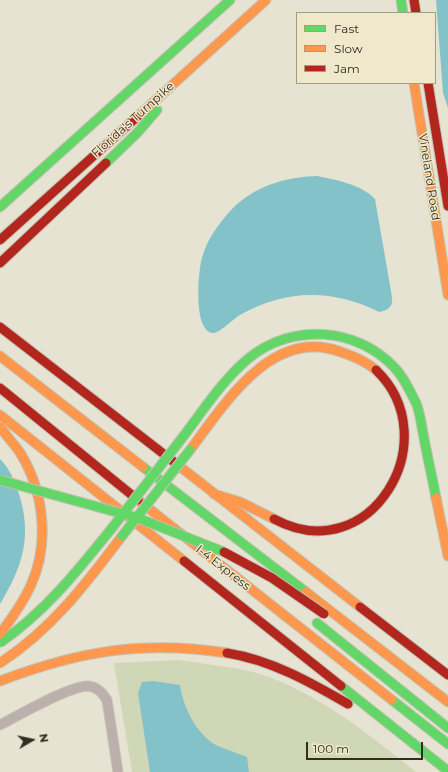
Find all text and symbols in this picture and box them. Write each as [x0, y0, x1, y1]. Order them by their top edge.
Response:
legend [296, 12, 436, 84]
text: Fast [334, 21, 359, 36]
text: Slow [334, 41, 363, 56]
text: Jam [334, 61, 360, 76]
street label: Florida's Turnpike [89, 79, 177, 161]
street label: Vineland Road [415, 133, 443, 221]
street label: I-4 Express [193, 542, 253, 594]
north arrow [12, 720, 52, 760]
text: N [36, 733, 51, 744]
scale bar [308, 734, 425, 760]
text: 100 m [313, 741, 349, 756]

